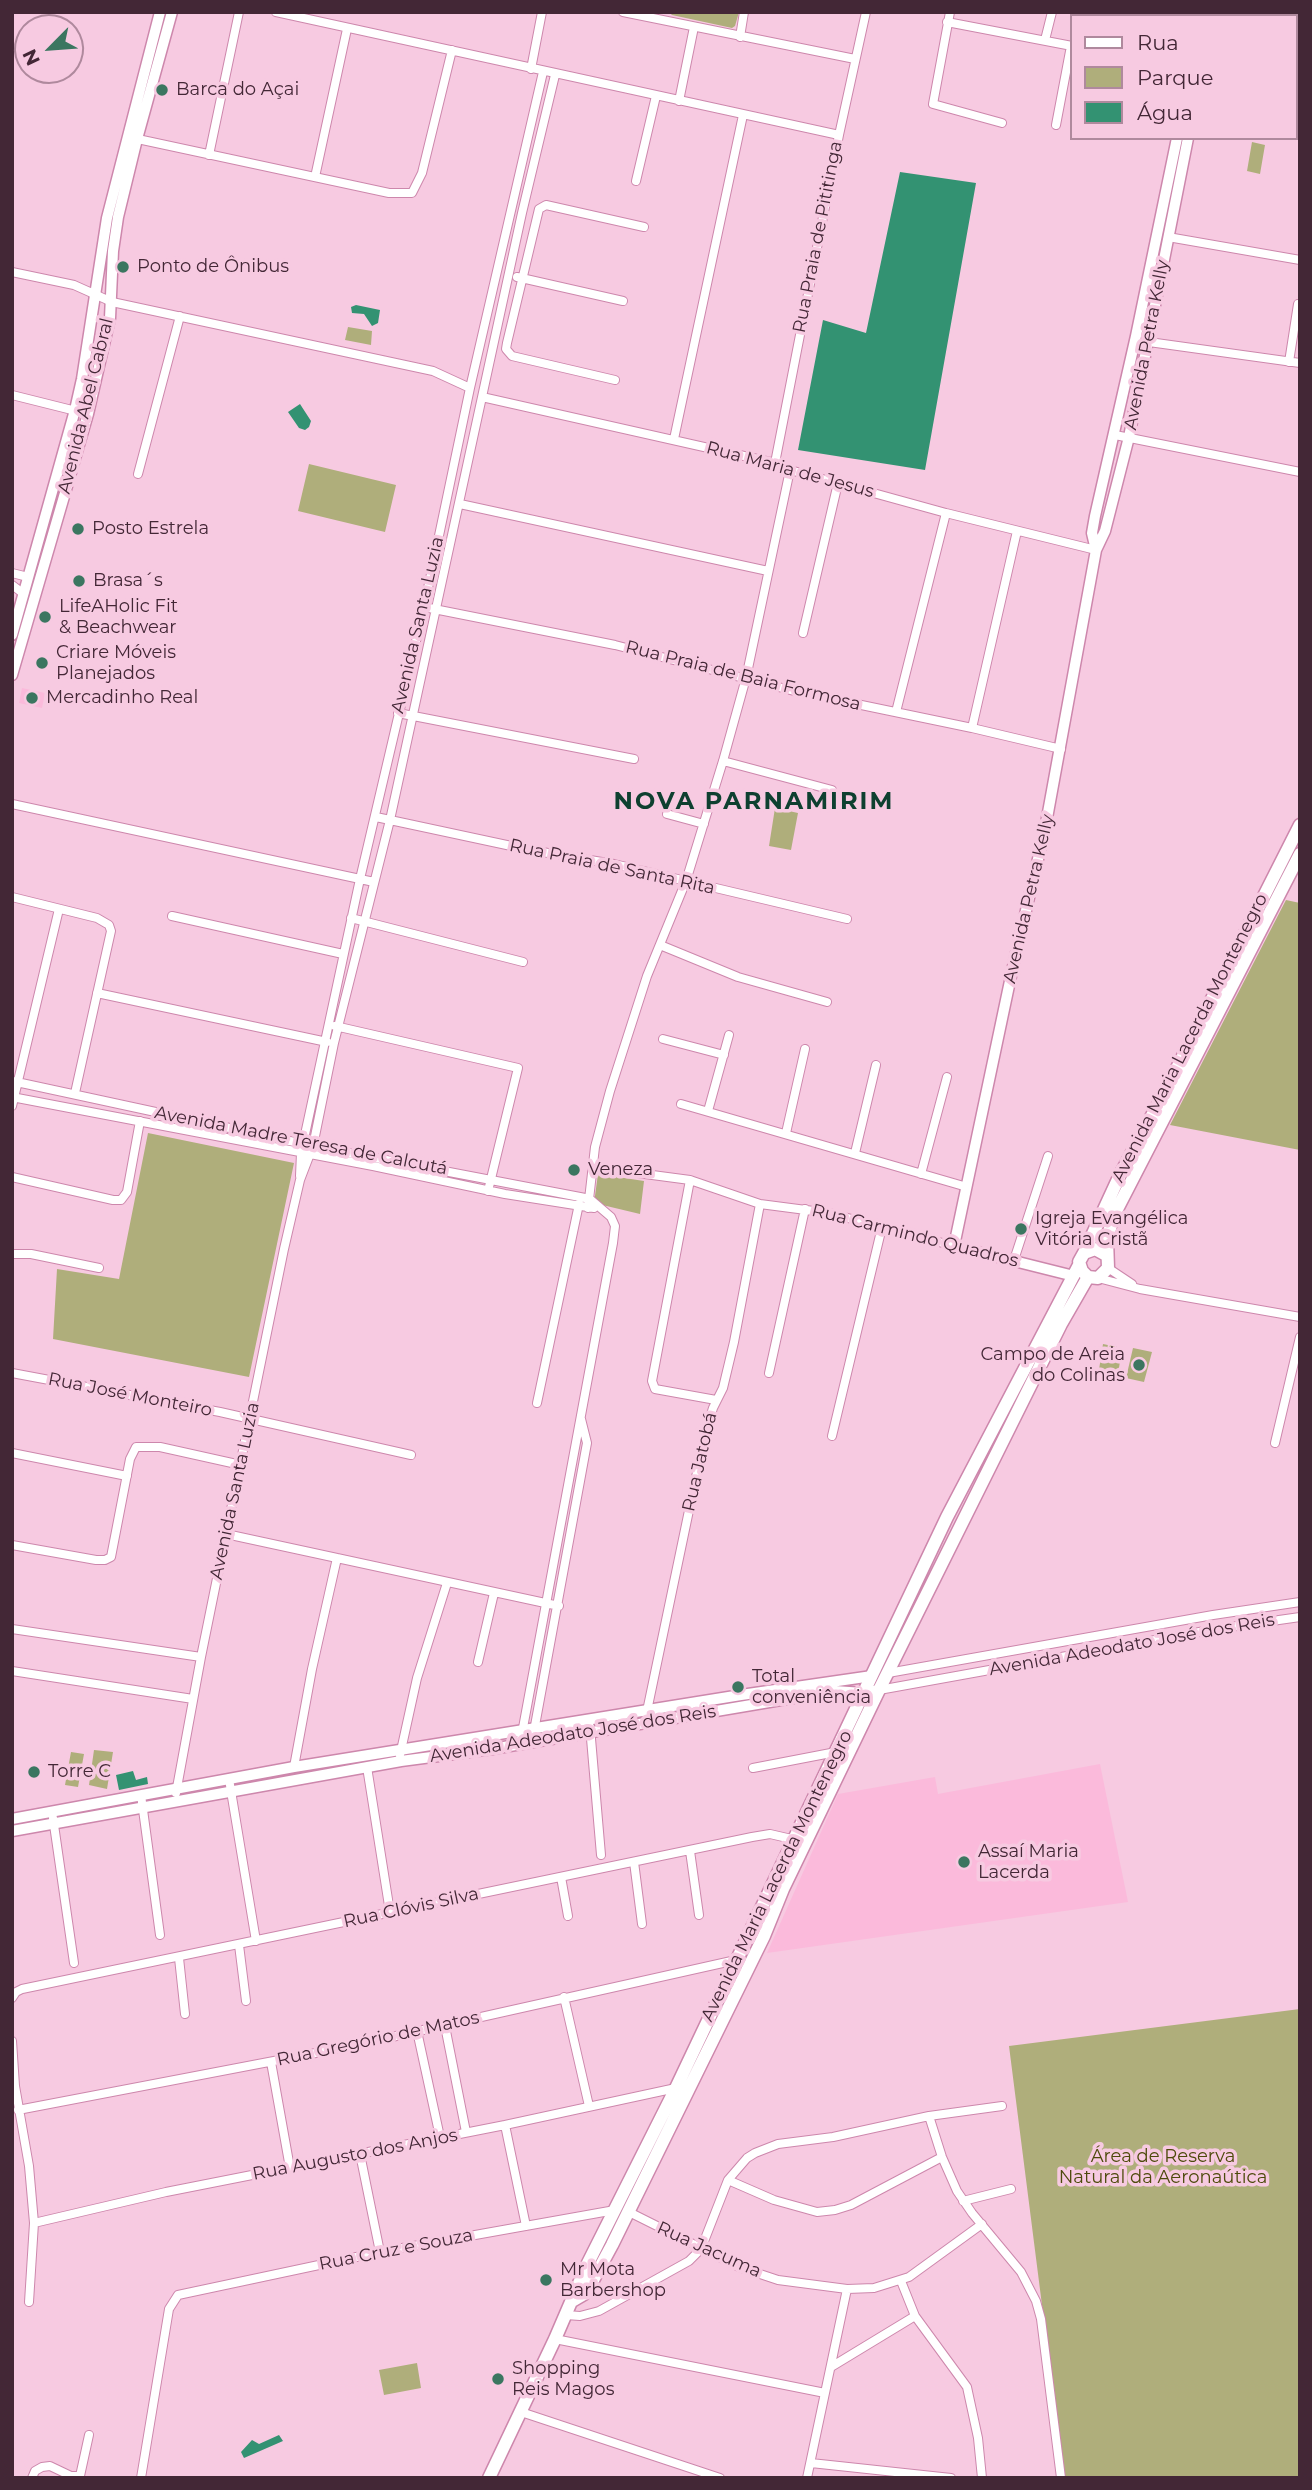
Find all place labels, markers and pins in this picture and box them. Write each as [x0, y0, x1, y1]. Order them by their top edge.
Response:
place label: Barca do Açai [176, 79, 299, 101]
marker: Barca do Açai [154, 82, 170, 98]
place label: Ponto de Ônibus [137, 256, 289, 278]
marker: Ponto de Ônibus [115, 259, 131, 275]
place label: Posto Estrela [92, 518, 209, 540]
marker: Posto Estrela [70, 521, 86, 537]
place label: Brasa´s [93, 570, 163, 592]
marker: Brasa´s [71, 573, 87, 589]
place label: LifeAHolic Fit & Beachwear [59, 596, 178, 638]
marker: LifeAHolic Fit & Beachwear [37, 609, 53, 625]
place label: Criare Móveis Planejados [56, 642, 176, 684]
marker: Criare Móveis Planejados [34, 655, 50, 671]
place label: Mercadinho Real [46, 687, 198, 709]
marker: Mercadinho Real [24, 690, 40, 706]
place label: Veneza [588, 1159, 653, 1181]
marker: Veneza [566, 1162, 582, 1178]
place label: Igreja Evangélica Vitória Cristã [1035, 1208, 1188, 1250]
marker: Igreja Evangélica Vitória Cristã [1013, 1221, 1029, 1237]
place label: Campo de Areia do Colinas [980, 1344, 1125, 1386]
marker: Campo de Areia do Colinas [1131, 1357, 1147, 1373]
place label: Total conveniência [752, 1666, 871, 1708]
marker: Total conveniência [730, 1679, 746, 1695]
place label: Torre C [48, 1761, 111, 1783]
marker: Torre C [26, 1764, 42, 1780]
place label: Assaí Maria Lacerda [978, 1841, 1079, 1884]
marker: Assaí Maria Lacerda [956, 1854, 972, 1870]
place label: Mr Mota Barbershop [560, 2259, 666, 2302]
marker: Mr Mota Barbershop [538, 2272, 554, 2288]
place label: Shopping Reis Magos [512, 2358, 614, 2400]
marker: Shopping Reis Magos [490, 2371, 506, 2387]

